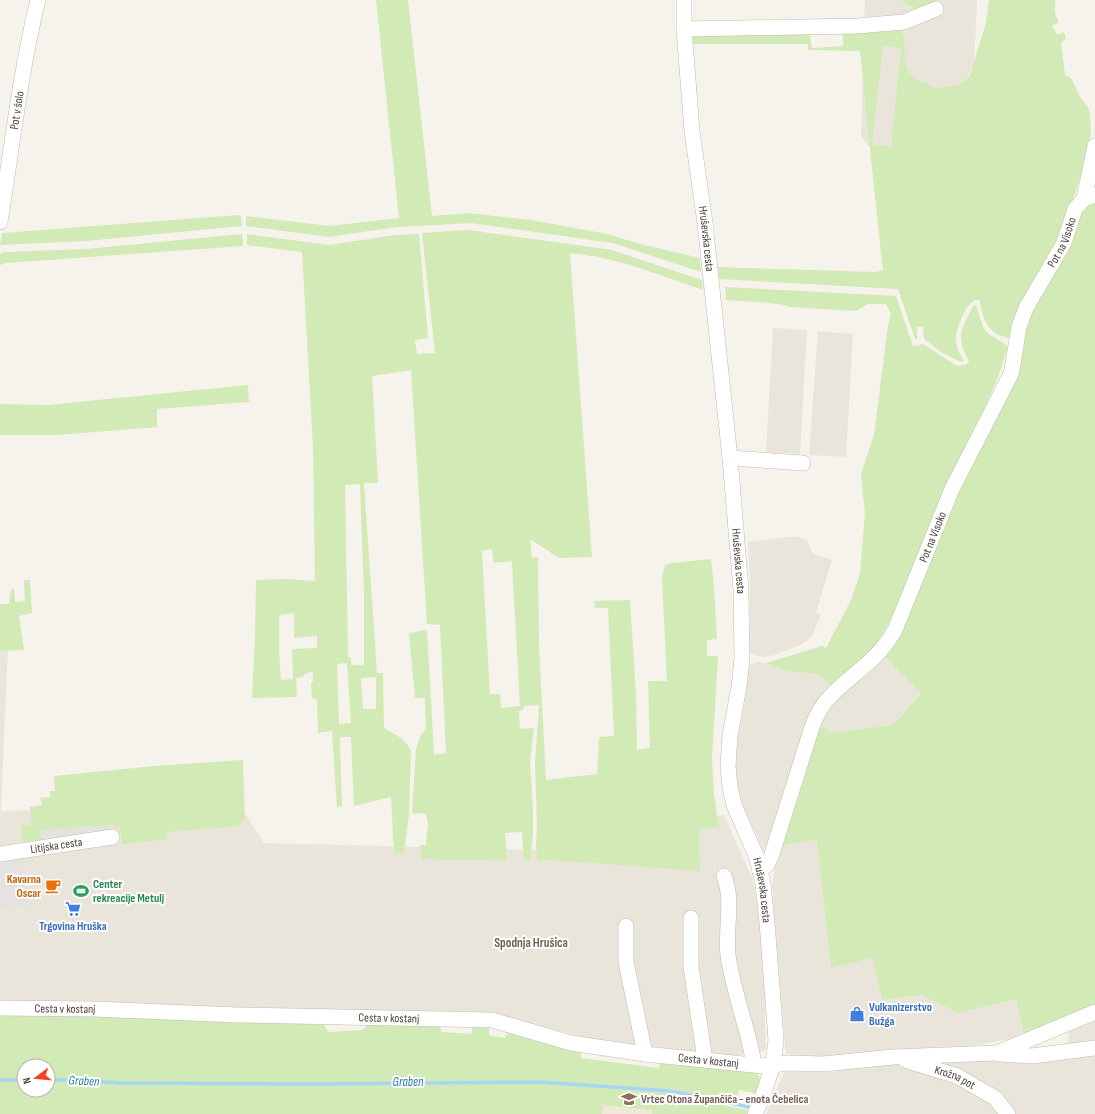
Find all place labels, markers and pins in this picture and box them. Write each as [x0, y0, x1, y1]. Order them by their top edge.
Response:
place label: Kavarna Oscar [7, 872, 41, 901]
cafe icon: Kavarna Oscar [44, 877, 62, 895]
place label: Center rekreacije Metulj [93, 877, 164, 906]
sports icon: Center rekreacije Metulj [72, 882, 90, 900]
supermarket icon: Trgovina Hruška [64, 900, 82, 918]
place label: Trgovina Hruška [39, 919, 107, 934]
place label: Vulkanizerstvo Bužga [869, 1000, 932, 1029]
shop icon: Vulkanizerstvo Bužga [848, 1005, 866, 1023]
school or university icon: Vrtec Otona Župančiča - enota Čebelica [620, 1090, 638, 1108]
place label: Vrtec Otona Župančiča - enota Čebelica [641, 1092, 809, 1107]

